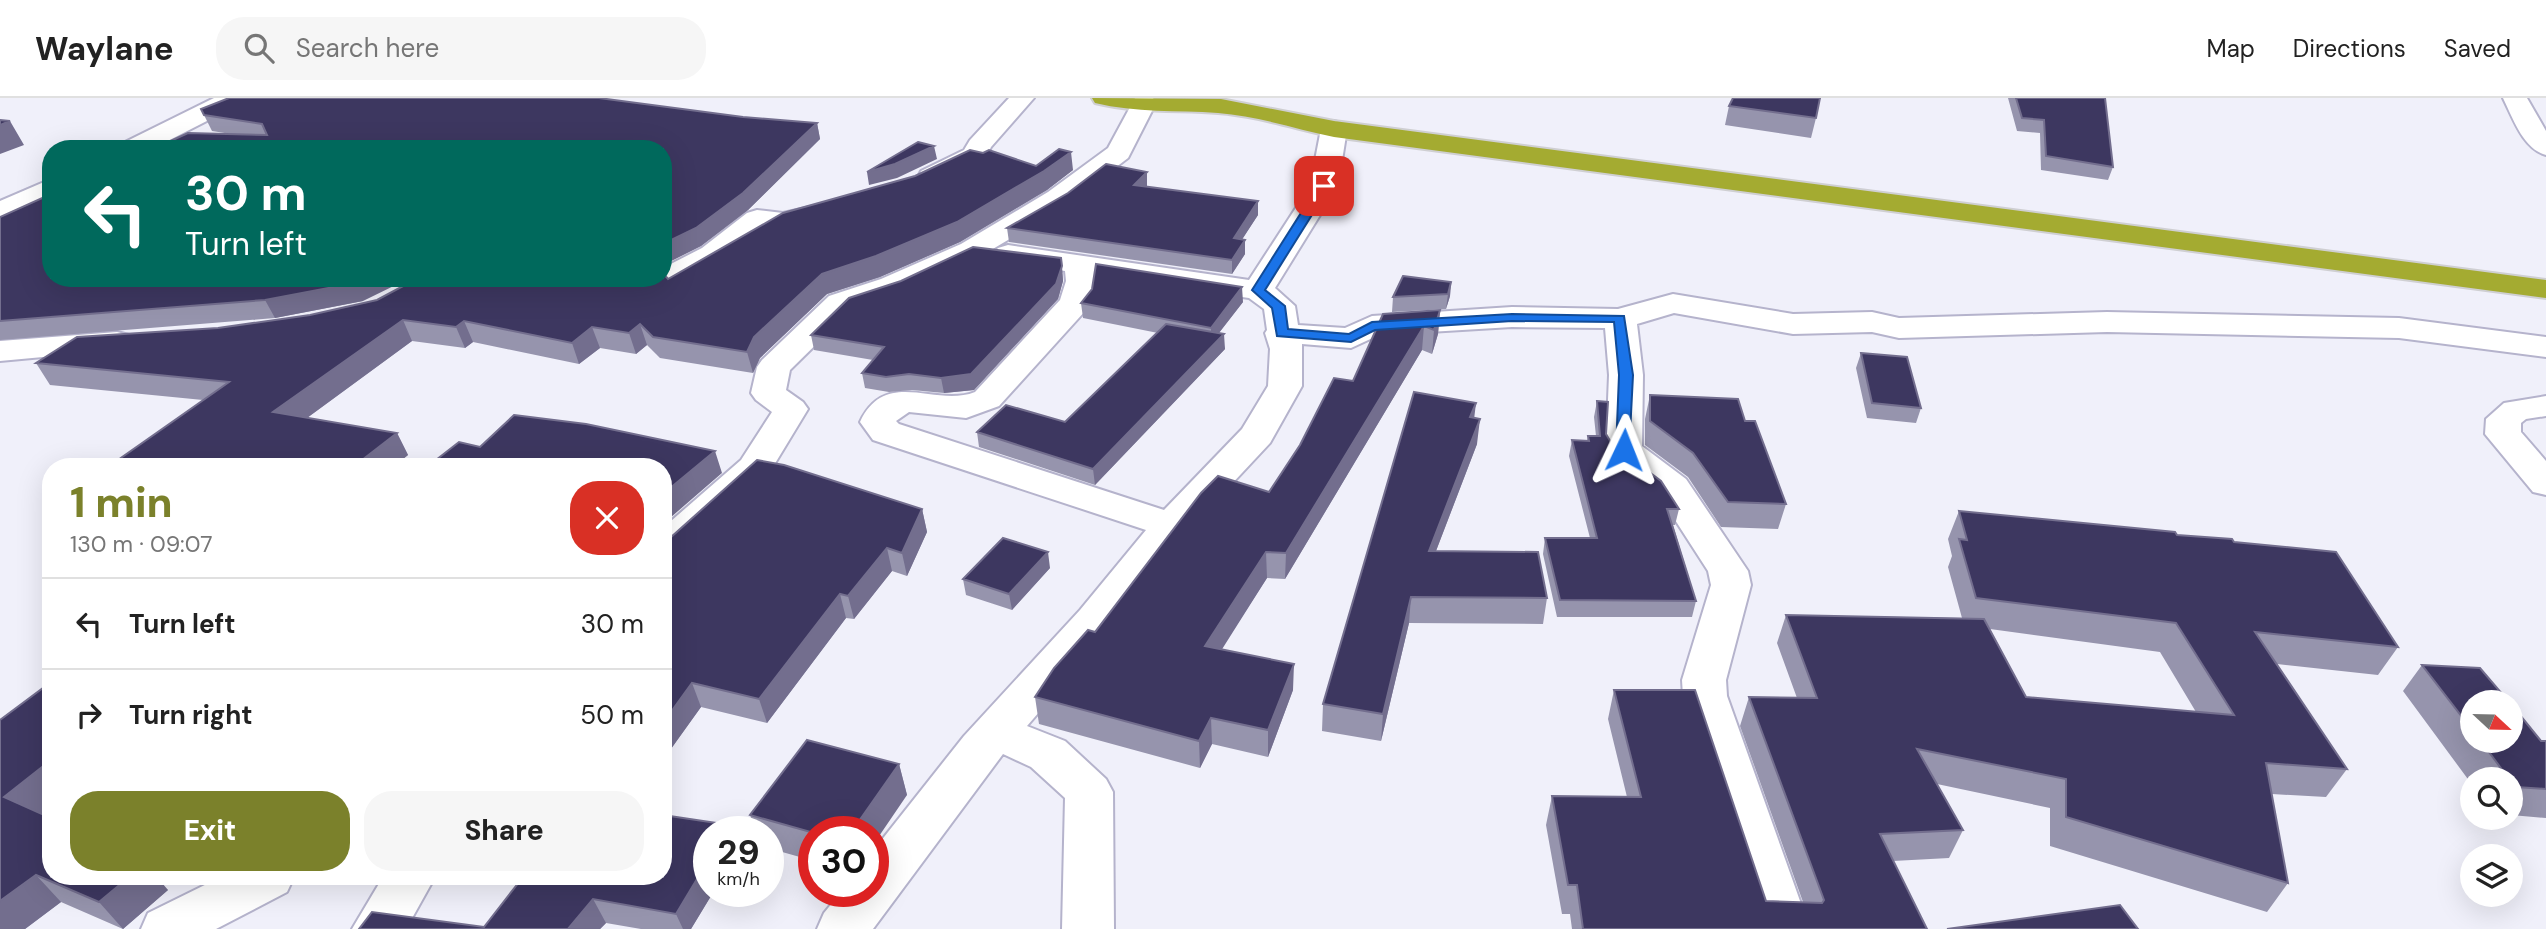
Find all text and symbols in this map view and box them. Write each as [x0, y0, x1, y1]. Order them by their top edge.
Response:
search box [216, 17, 706, 80]
text: Waylane [35, 27, 174, 70]
icon: search [240, 29, 278, 67]
text: Search here [296, 31, 439, 65]
text: Map [2207, 33, 2255, 64]
text: Directions [2293, 33, 2406, 64]
text: Saved [2444, 33, 2511, 64]
pin [1294, 156, 1354, 216]
text: 30 m [185, 161, 307, 225]
icon: arrive [1305, 167, 1343, 205]
icon: left [70, 168, 161, 259]
text: Turn left [185, 223, 307, 265]
position arrow [1587, 413, 1661, 487]
text: 1 min [70, 475, 173, 530]
button: close [570, 481, 644, 555]
text: 130 m · 09:07 [70, 529, 212, 559]
icon: left [70, 605, 108, 643]
text: Turn left [129, 607, 236, 641]
text: 30 m [581, 607, 644, 641]
north arrow [2460, 690, 2524, 752]
map controls [2460, 690, 2523, 907]
icon: right [70, 696, 108, 734]
text: Turn right [129, 698, 253, 732]
text: 50 m [580, 698, 644, 732]
button: search [2460, 767, 2523, 830]
button: Exit [70, 791, 350, 871]
button: Share [364, 791, 644, 871]
speed limit sign: 30 [798, 816, 889, 907]
text: 29 [717, 829, 760, 875]
button: layers [2460, 844, 2523, 907]
text: km/h [717, 867, 760, 891]

